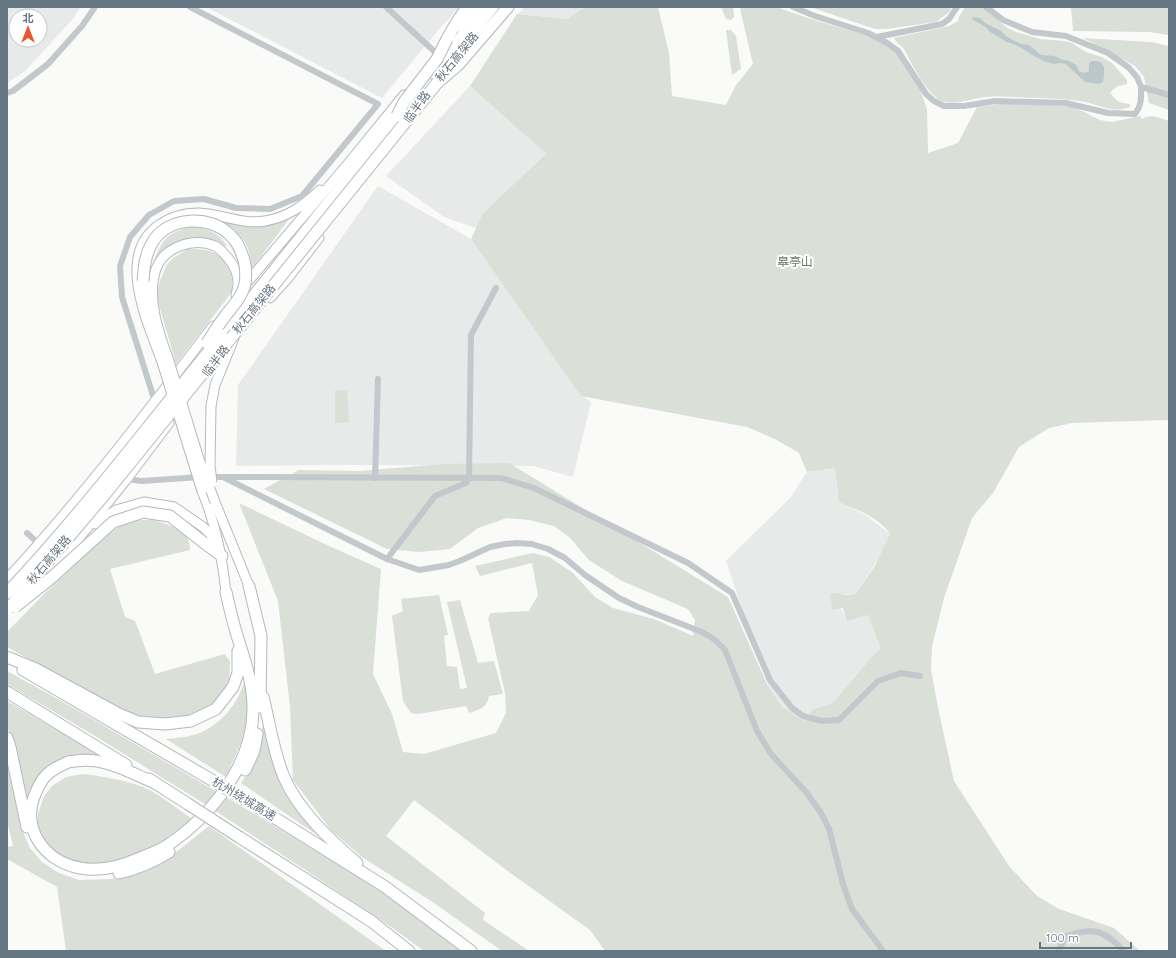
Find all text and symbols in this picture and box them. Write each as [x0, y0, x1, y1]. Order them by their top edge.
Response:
north arrow [8, 8, 48, 48]
text: 北 [23, 11, 34, 25]
street label: 秋石高架路 [432, 29, 481, 85]
street label: 临半路 [400, 88, 433, 126]
park label: 皋亭山 [777, 254, 813, 269]
street label: 秋石高架路 [229, 281, 278, 337]
street label: 临半路 [199, 342, 232, 380]
street label: 秋石高架路 [24, 532, 74, 587]
street label: 杭州绕城高速 [210, 774, 279, 824]
scale bar [1040, 924, 1131, 950]
text: 100 m [1046, 930, 1079, 945]

